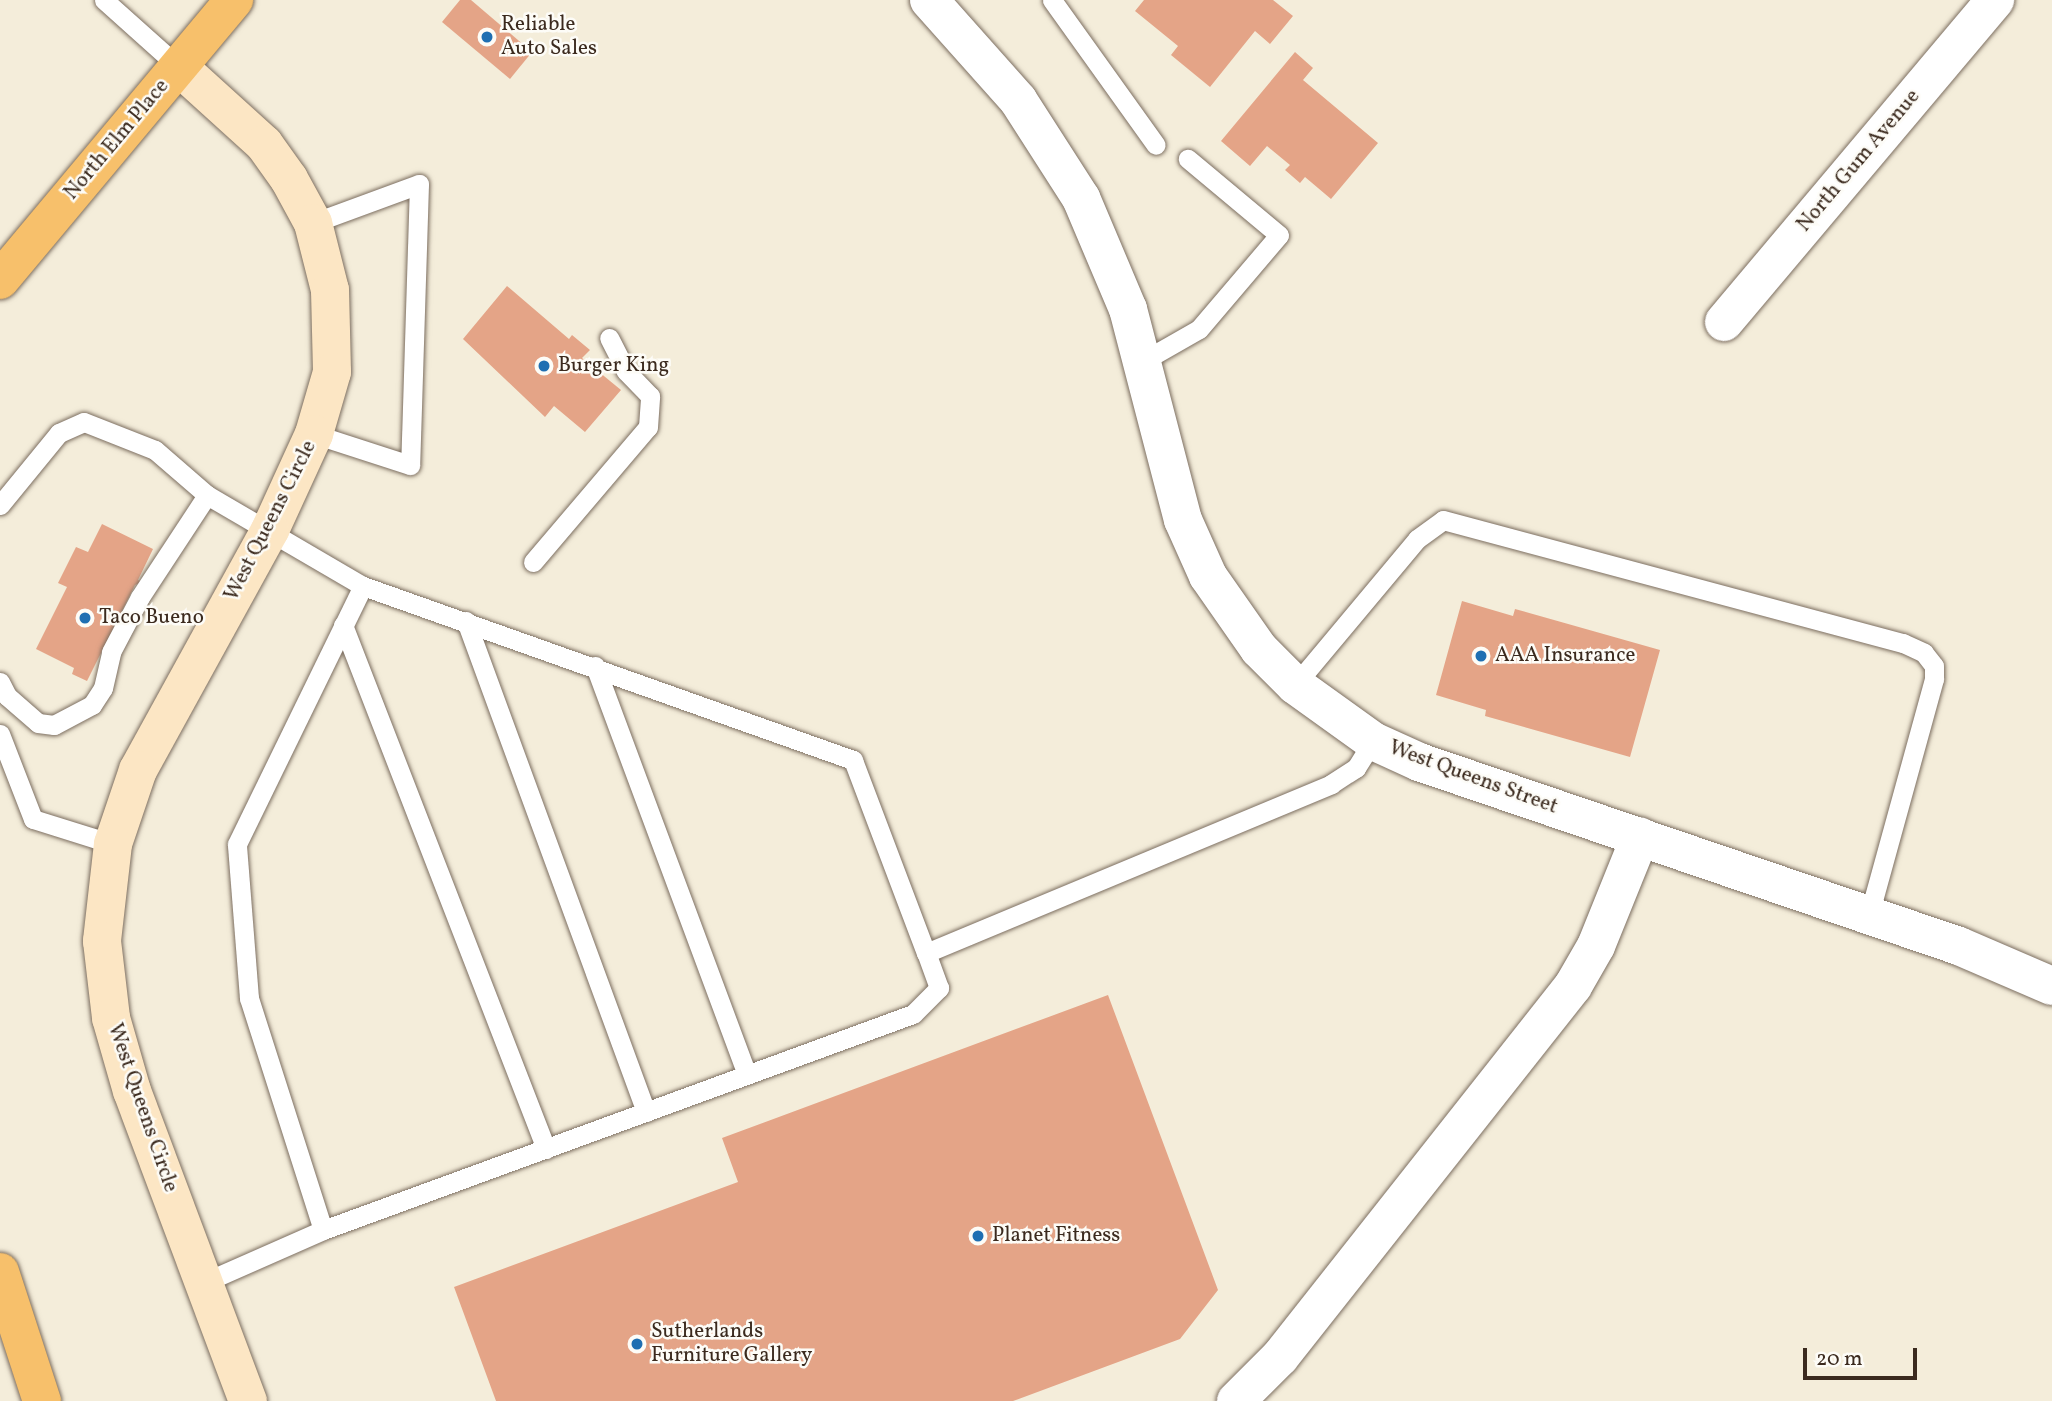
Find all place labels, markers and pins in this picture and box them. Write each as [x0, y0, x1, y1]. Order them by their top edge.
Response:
place label: Reliable Auto Sales [501, 12, 597, 62]
marker: Reliable Auto Sales [479, 29, 495, 45]
place label: Burger King [558, 353, 669, 379]
marker: Burger King [536, 358, 552, 374]
place label: Taco Bueno [99, 605, 204, 631]
marker: Taco Bueno [77, 610, 93, 626]
place label: AAA Insurance [1495, 643, 1635, 669]
marker: AAA Insurance [1473, 648, 1489, 664]
place label: Planet Fitness [992, 1223, 1120, 1249]
marker: Planet Fitness [970, 1228, 986, 1244]
place label: Sutherlands Furniture Gallery [651, 1319, 812, 1369]
marker: Sutherlands Furniture Gallery [629, 1336, 645, 1352]

